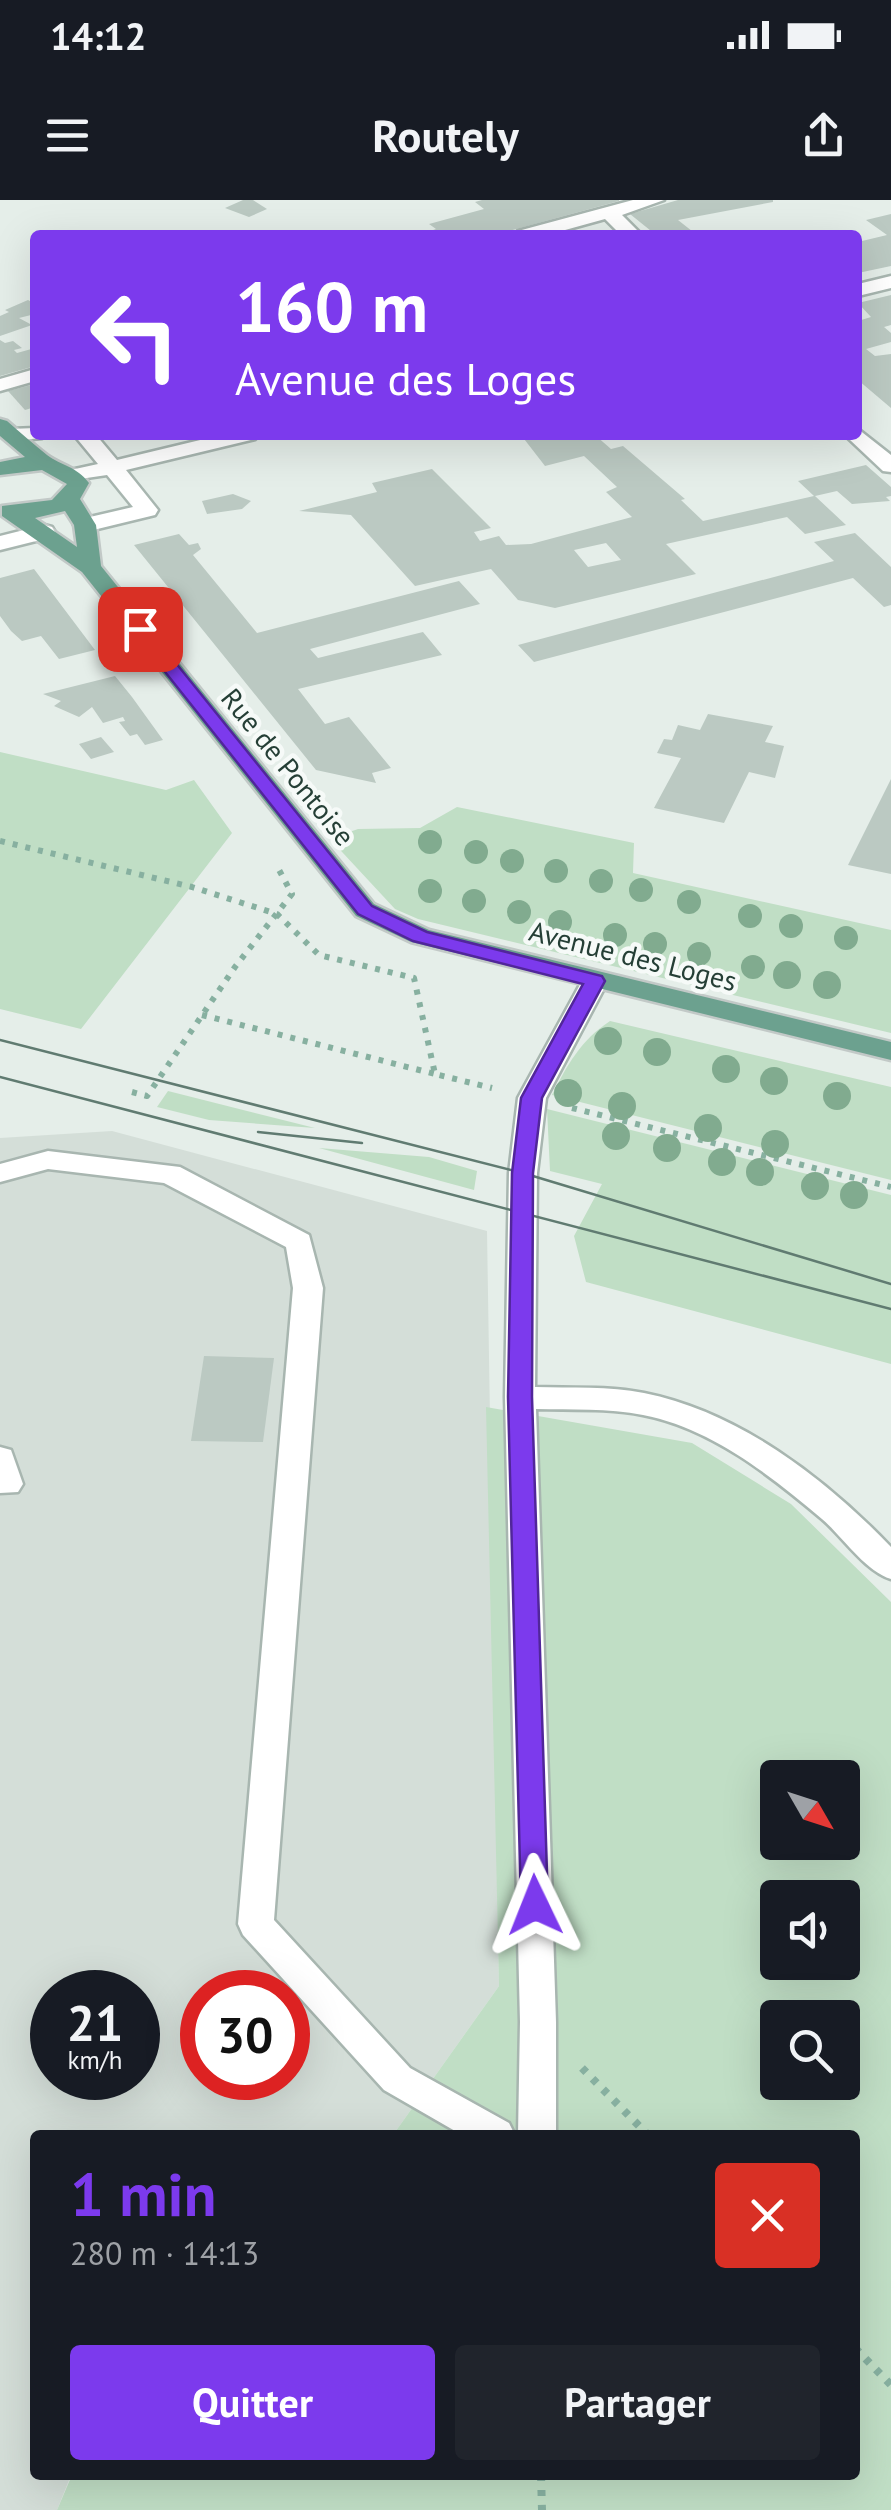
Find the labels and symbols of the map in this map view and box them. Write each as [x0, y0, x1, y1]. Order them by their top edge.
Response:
pin [98, 587, 183, 672]
street label: Rue de Pontoise [213, 680, 363, 853]
street label: Avenue des Loges [526, 912, 741, 999]
north arrow [760, 1760, 860, 1860]
position arrow [483, 1853, 587, 1957]
speed limit sign: 30 [180, 1970, 310, 2100]

